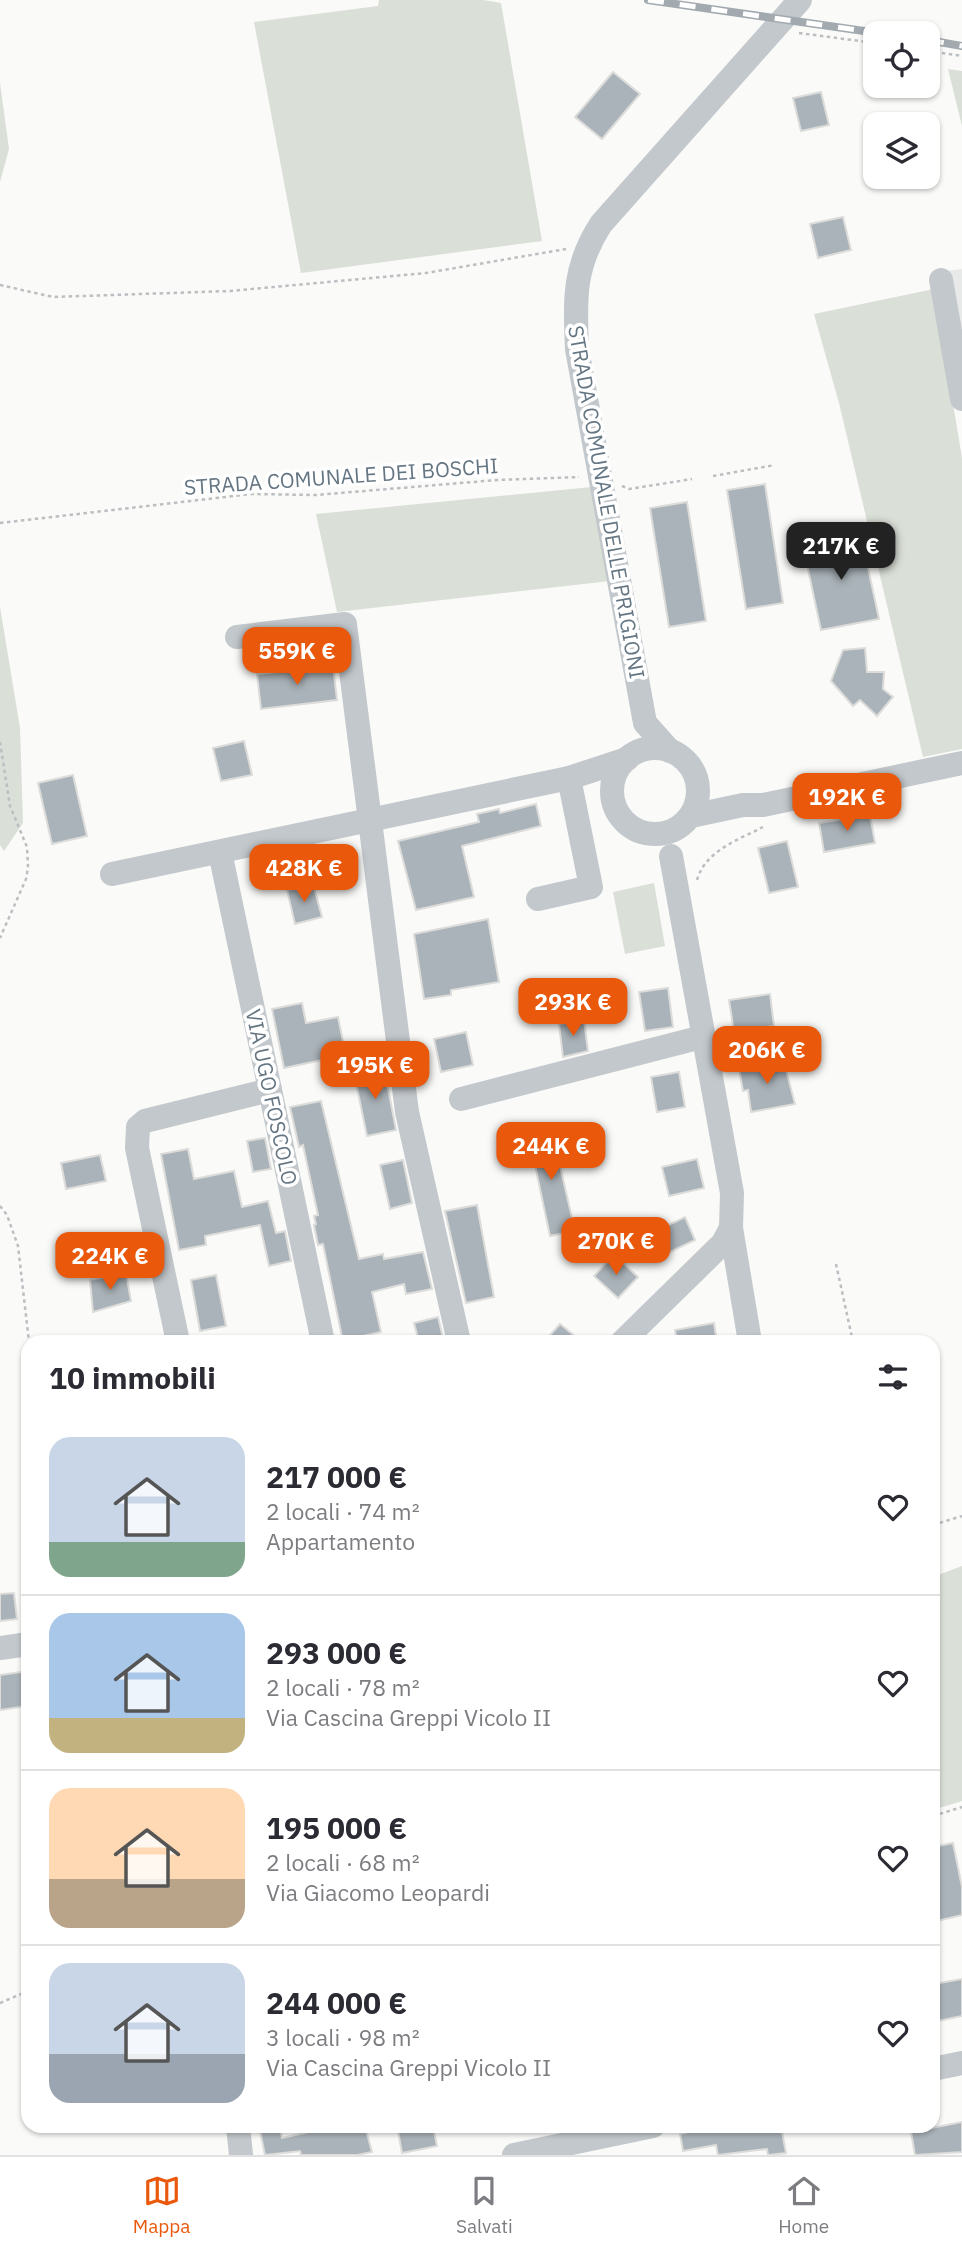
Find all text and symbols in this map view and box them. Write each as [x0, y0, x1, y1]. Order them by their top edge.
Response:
map controls [863, 21, 940, 189]
button: locate [863, 21, 940, 98]
button: layers [863, 112, 940, 189]
street label: STRADA COMUNALE DELLE PRIGIONI [562, 323, 652, 681]
street label: STRADA COMUNALE DEI BOSCHI [183, 451, 499, 501]
pin: 217K € [784, 522, 898, 582]
text: 217K € [802, 530, 880, 560]
pin: 559K € [240, 628, 354, 687]
text: 559K € [258, 635, 336, 665]
pin: 192K € [790, 774, 904, 833]
text: 192K € [808, 781, 886, 811]
pin: 428K € [247, 844, 361, 904]
text: 428K € [265, 852, 343, 882]
pin: 293K € [516, 978, 630, 1038]
text: 293K € [534, 986, 612, 1016]
street label: VIA UGO FOSCOLO [240, 1006, 304, 1188]
pin: 206K € [710, 1026, 824, 1086]
text: 206K € [728, 1034, 806, 1064]
pin: 195K € [318, 1042, 432, 1101]
text: 195K € [336, 1049, 414, 1079]
pin: 244K € [494, 1122, 608, 1182]
text: 244K € [512, 1130, 590, 1160]
pin: 270K € [559, 1218, 673, 1277]
text: 270K € [577, 1225, 655, 1255]
pin: 224K € [53, 1232, 167, 1292]
text: 224K € [71, 1240, 149, 1270]
text: 10 immobili [49, 1358, 216, 1397]
icon: filters [874, 1358, 912, 1396]
text: 217 000 € [266, 1457, 407, 1496]
icon: home [105, 1465, 189, 1549]
icon: heart [874, 1488, 912, 1526]
text: 2 locali · 74 m² [266, 1496, 420, 1526]
text: Appartamento [266, 1526, 415, 1556]
text: 293 000 € [266, 1633, 407, 1672]
icon: home [105, 1641, 189, 1725]
icon: heart [874, 1664, 912, 1702]
text: 2 locali · 78 m² [266, 1672, 420, 1702]
text: Via Cascina Greppi Vicolo II [266, 1702, 551, 1732]
text: 195 000 € [266, 1808, 407, 1847]
icon: home [105, 1816, 189, 1900]
icon: heart [874, 1839, 912, 1877]
text: 2 locali · 68 m² [266, 1847, 420, 1877]
text: Via Giacomo Leopardi [266, 1877, 490, 1907]
text: 244 000 € [266, 1983, 407, 2022]
icon: home [105, 1991, 189, 2075]
icon: heart [874, 2014, 912, 2052]
text: 3 locali · 98 m² [266, 2022, 420, 2052]
text: Via Cascina Greppi Vicolo II [266, 2052, 551, 2082]
tab: Mappa [133, 2172, 190, 2238]
tab: Salvati [456, 2172, 513, 2238]
tab: Home [778, 2172, 829, 2238]

